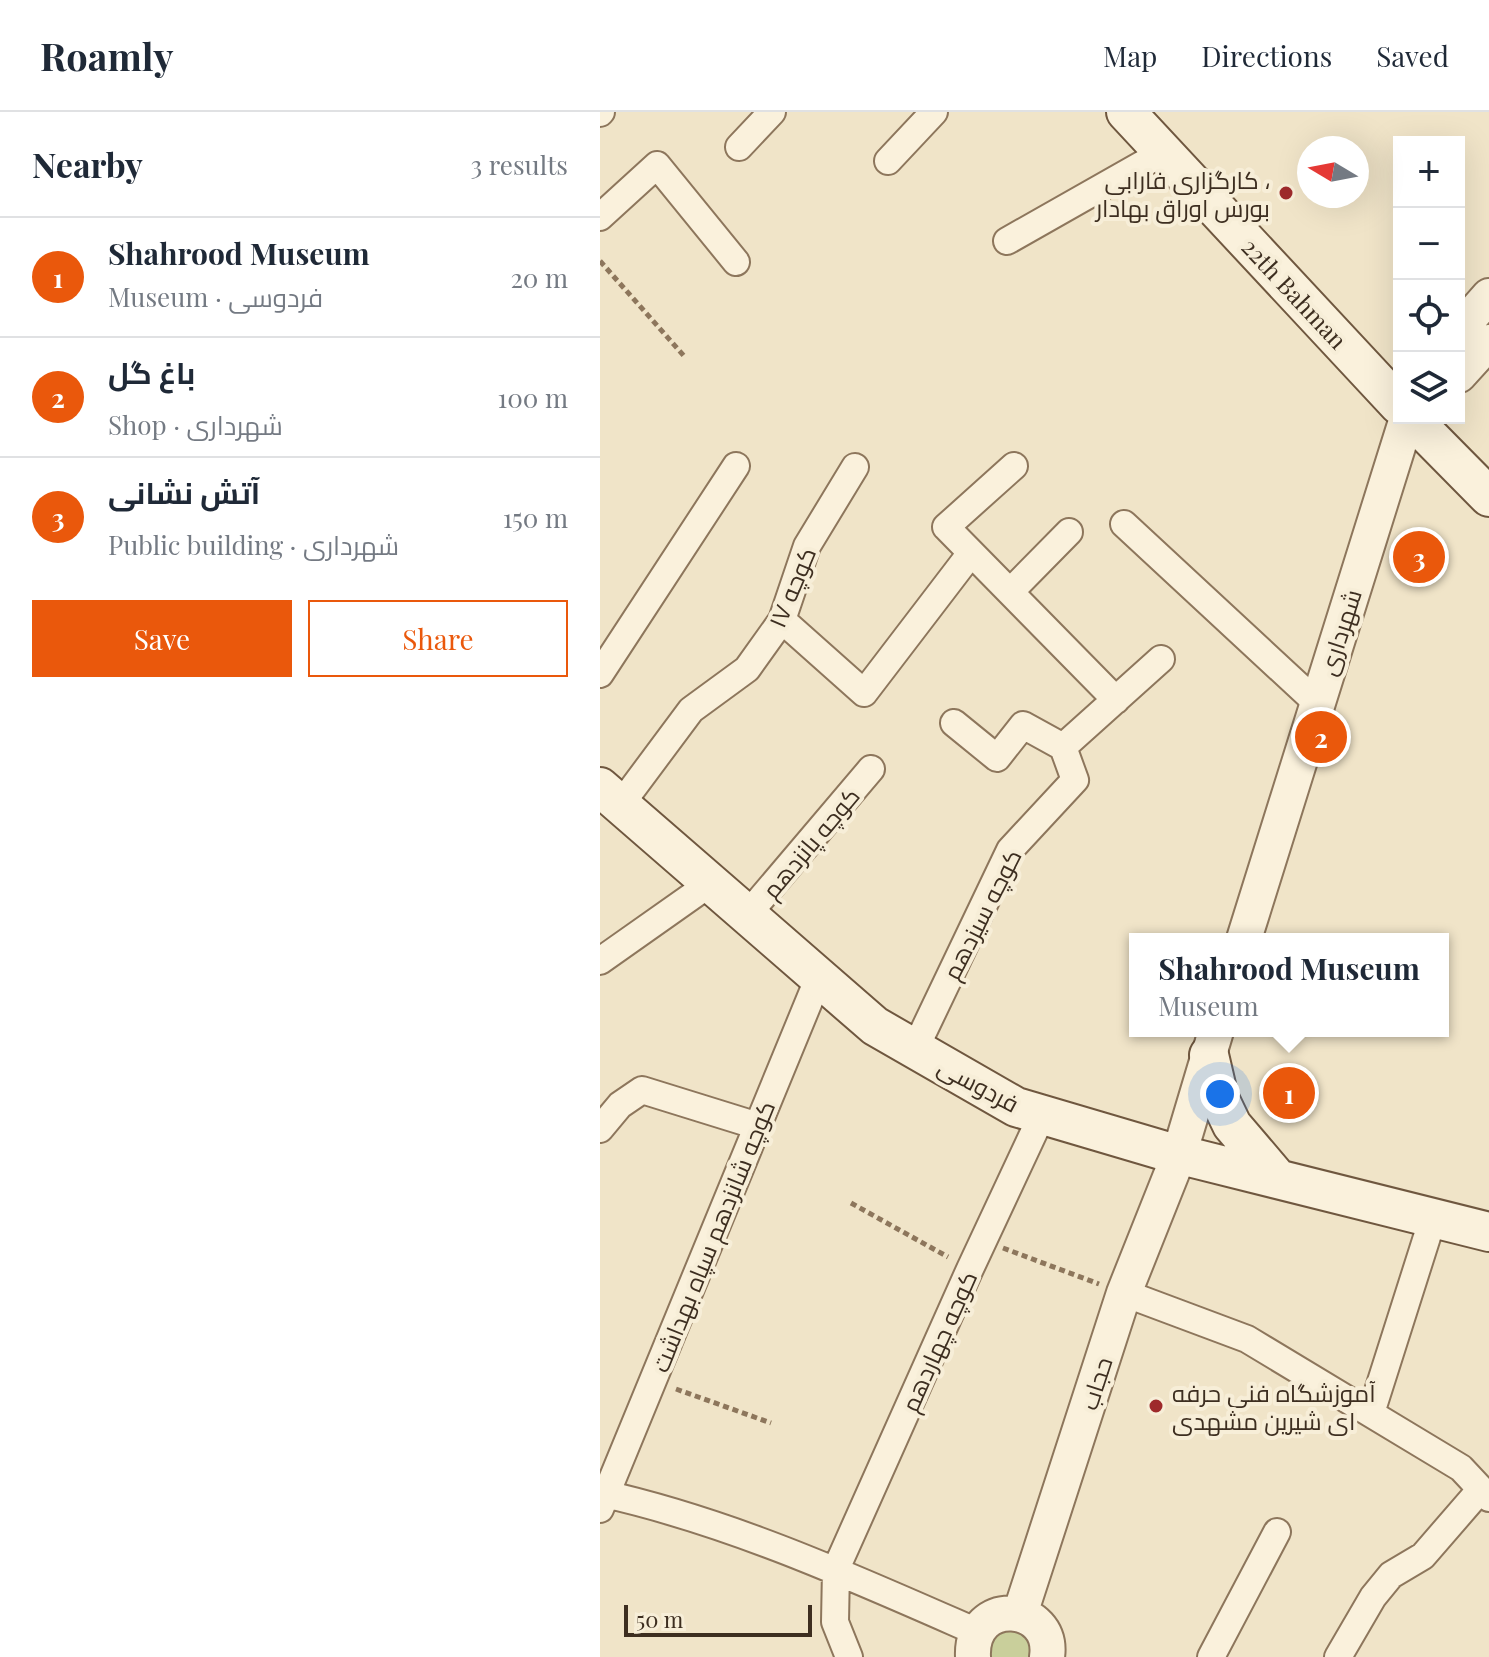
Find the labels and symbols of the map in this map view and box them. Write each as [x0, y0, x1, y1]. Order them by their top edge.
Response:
north arrow [1297, 136, 1369, 208]
place label: کارگزاری فارابی ، بورس اوراق بهادار [1094, 163, 1270, 224]
marker: کارگزاری فارابی ، بورس اوراق بهادار [1277, 184, 1295, 202]
street label: 22th Bahman [1235, 231, 1355, 355]
pin: 3 [1393, 527, 1445, 587]
street label: ۱۷ کوچه [760, 542, 824, 633]
street label: شهرداری [1310, 585, 1368, 679]
pin: 2 [1295, 707, 1347, 767]
street label: کوچه پانزدهم [754, 780, 867, 906]
street label: کوچه سیزدهم [934, 843, 1029, 986]
street label: فردوسی [933, 1049, 1025, 1119]
pin: 1 [1263, 1063, 1315, 1123]
your location [1200, 1074, 1240, 1114]
street label: کوچه شانزدهم سپاه بهداشت [643, 1096, 783, 1377]
street label: کوچه چهاردهم [893, 1265, 985, 1417]
street label: حجاب [1071, 1352, 1119, 1414]
place label: آموزشگاه فنی حرفه ای شیرین مشهدی [1172, 1376, 1376, 1436]
marker: آموزشگاه فنی حرفه ای شیرین مشهدی [1147, 1397, 1165, 1415]
scale bar [624, 1601, 812, 1637]

